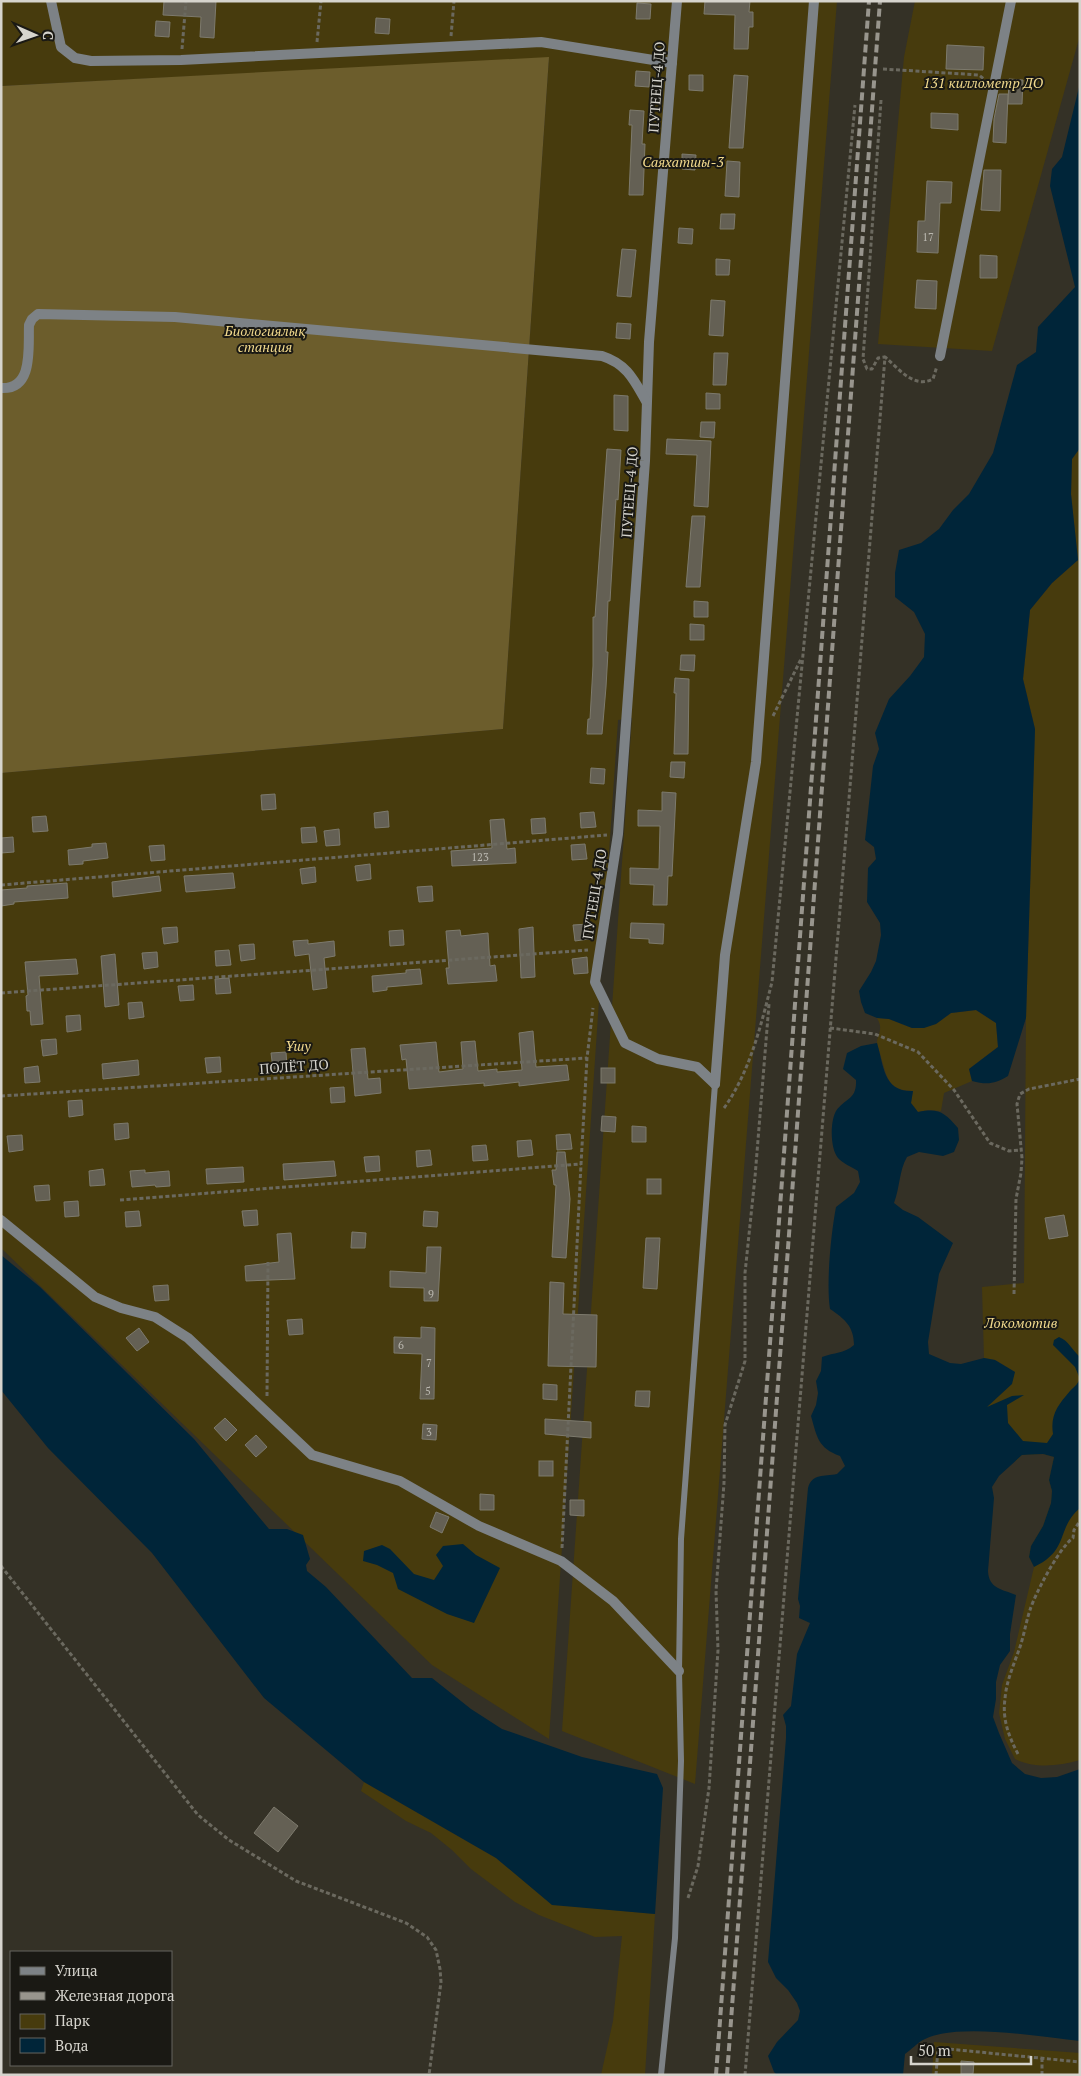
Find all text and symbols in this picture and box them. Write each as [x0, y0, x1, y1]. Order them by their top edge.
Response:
north arrow [10, 10, 60, 60]
text: С [39, 31, 58, 40]
street label: ПУТЕЕЦ-4 ДО [643, 41, 669, 133]
park label: 131 киллометр ДО [923, 73, 1044, 92]
park label: Саяхатшы-3 [642, 152, 724, 171]
house number: 17 [922, 230, 934, 244]
park label: Биологиялық станция [223, 321, 306, 356]
street label: ПУТЕЕЦ-4 ДО [616, 446, 642, 538]
street label: ПУТЕЕЦ-4 ДО [577, 847, 611, 941]
house number: 123 [471, 850, 489, 864]
park label: Ұшу [285, 1036, 311, 1055]
street label: ПОЛЁТ ДО [259, 1054, 329, 1078]
house number: 9 [428, 1287, 434, 1301]
park label: Локомотив [984, 1313, 1058, 1332]
house number: 6 [398, 1338, 404, 1352]
house number: 7 [426, 1356, 432, 1370]
house number: 5 [425, 1384, 431, 1398]
house number: 3 [426, 1425, 432, 1439]
legend [10, 1951, 172, 2066]
text: Улица [55, 1960, 98, 1980]
text: Железная дорога [55, 1985, 175, 2005]
text: Парк [55, 2010, 91, 2030]
scale bar [911, 2034, 1031, 2066]
text: Вода [55, 2035, 89, 2055]
text: 50 m [918, 2040, 951, 2060]

